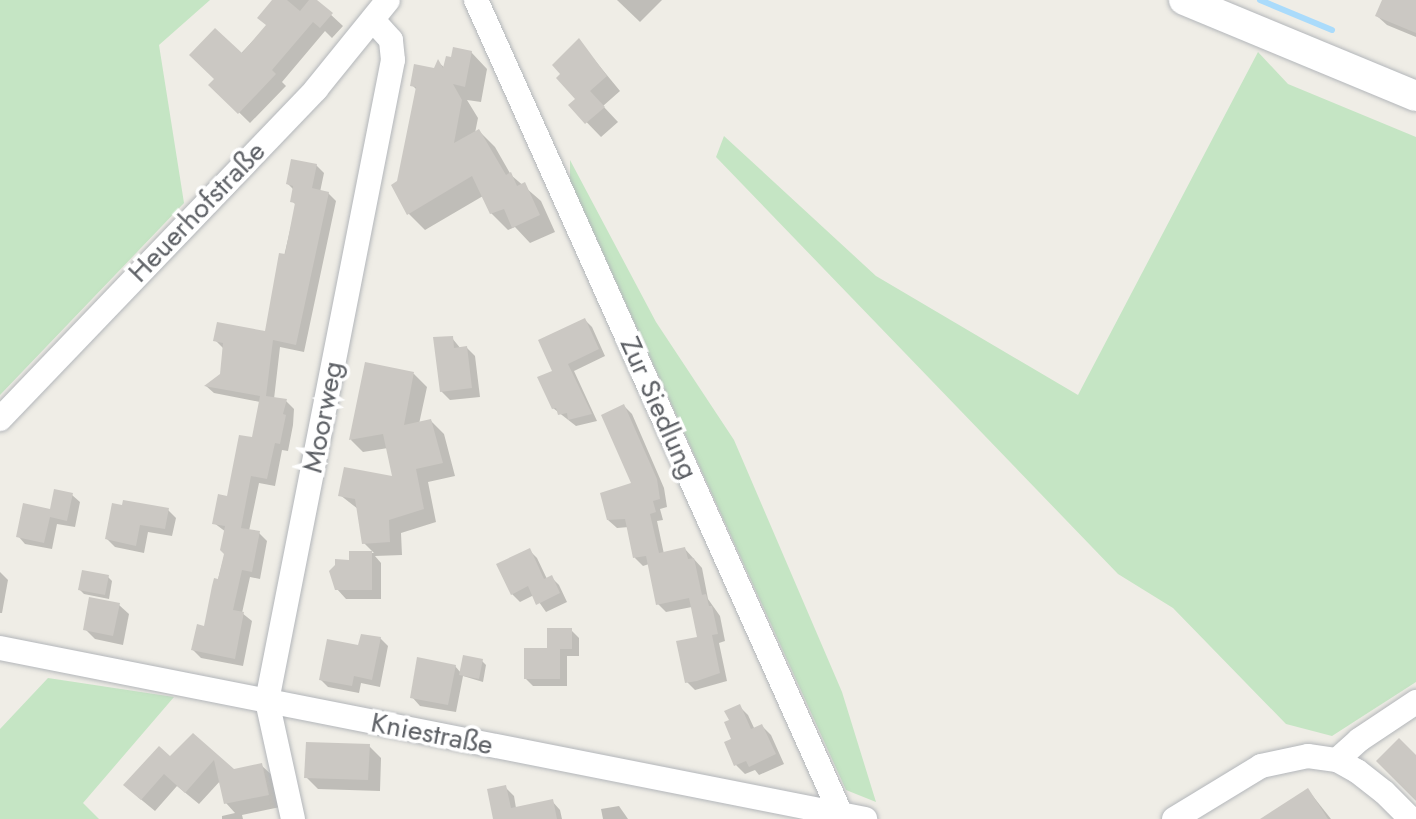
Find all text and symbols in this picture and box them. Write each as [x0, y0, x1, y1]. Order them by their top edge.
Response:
street label: Heuerhofstraße [122, 135, 272, 289]
street label: Zur Siedlung [613, 332, 705, 484]
street label: Moorweg [296, 358, 350, 476]
street label: Kniestraße [368, 706, 496, 762]

